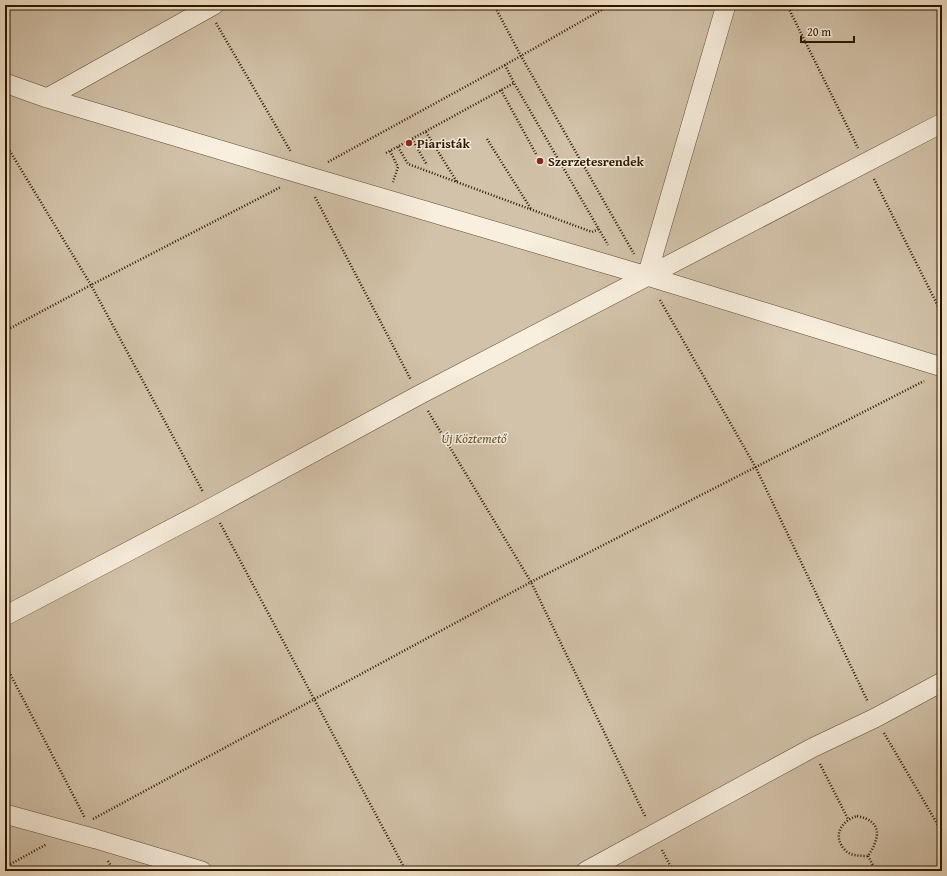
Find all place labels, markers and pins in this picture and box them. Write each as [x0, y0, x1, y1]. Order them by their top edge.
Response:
place label: Piaristák [417, 134, 470, 153]
marker: Piaristák [404, 138, 414, 148]
place label: Szerzetesrendek [548, 152, 645, 171]
marker: Szerzetesrendek [535, 156, 545, 166]

